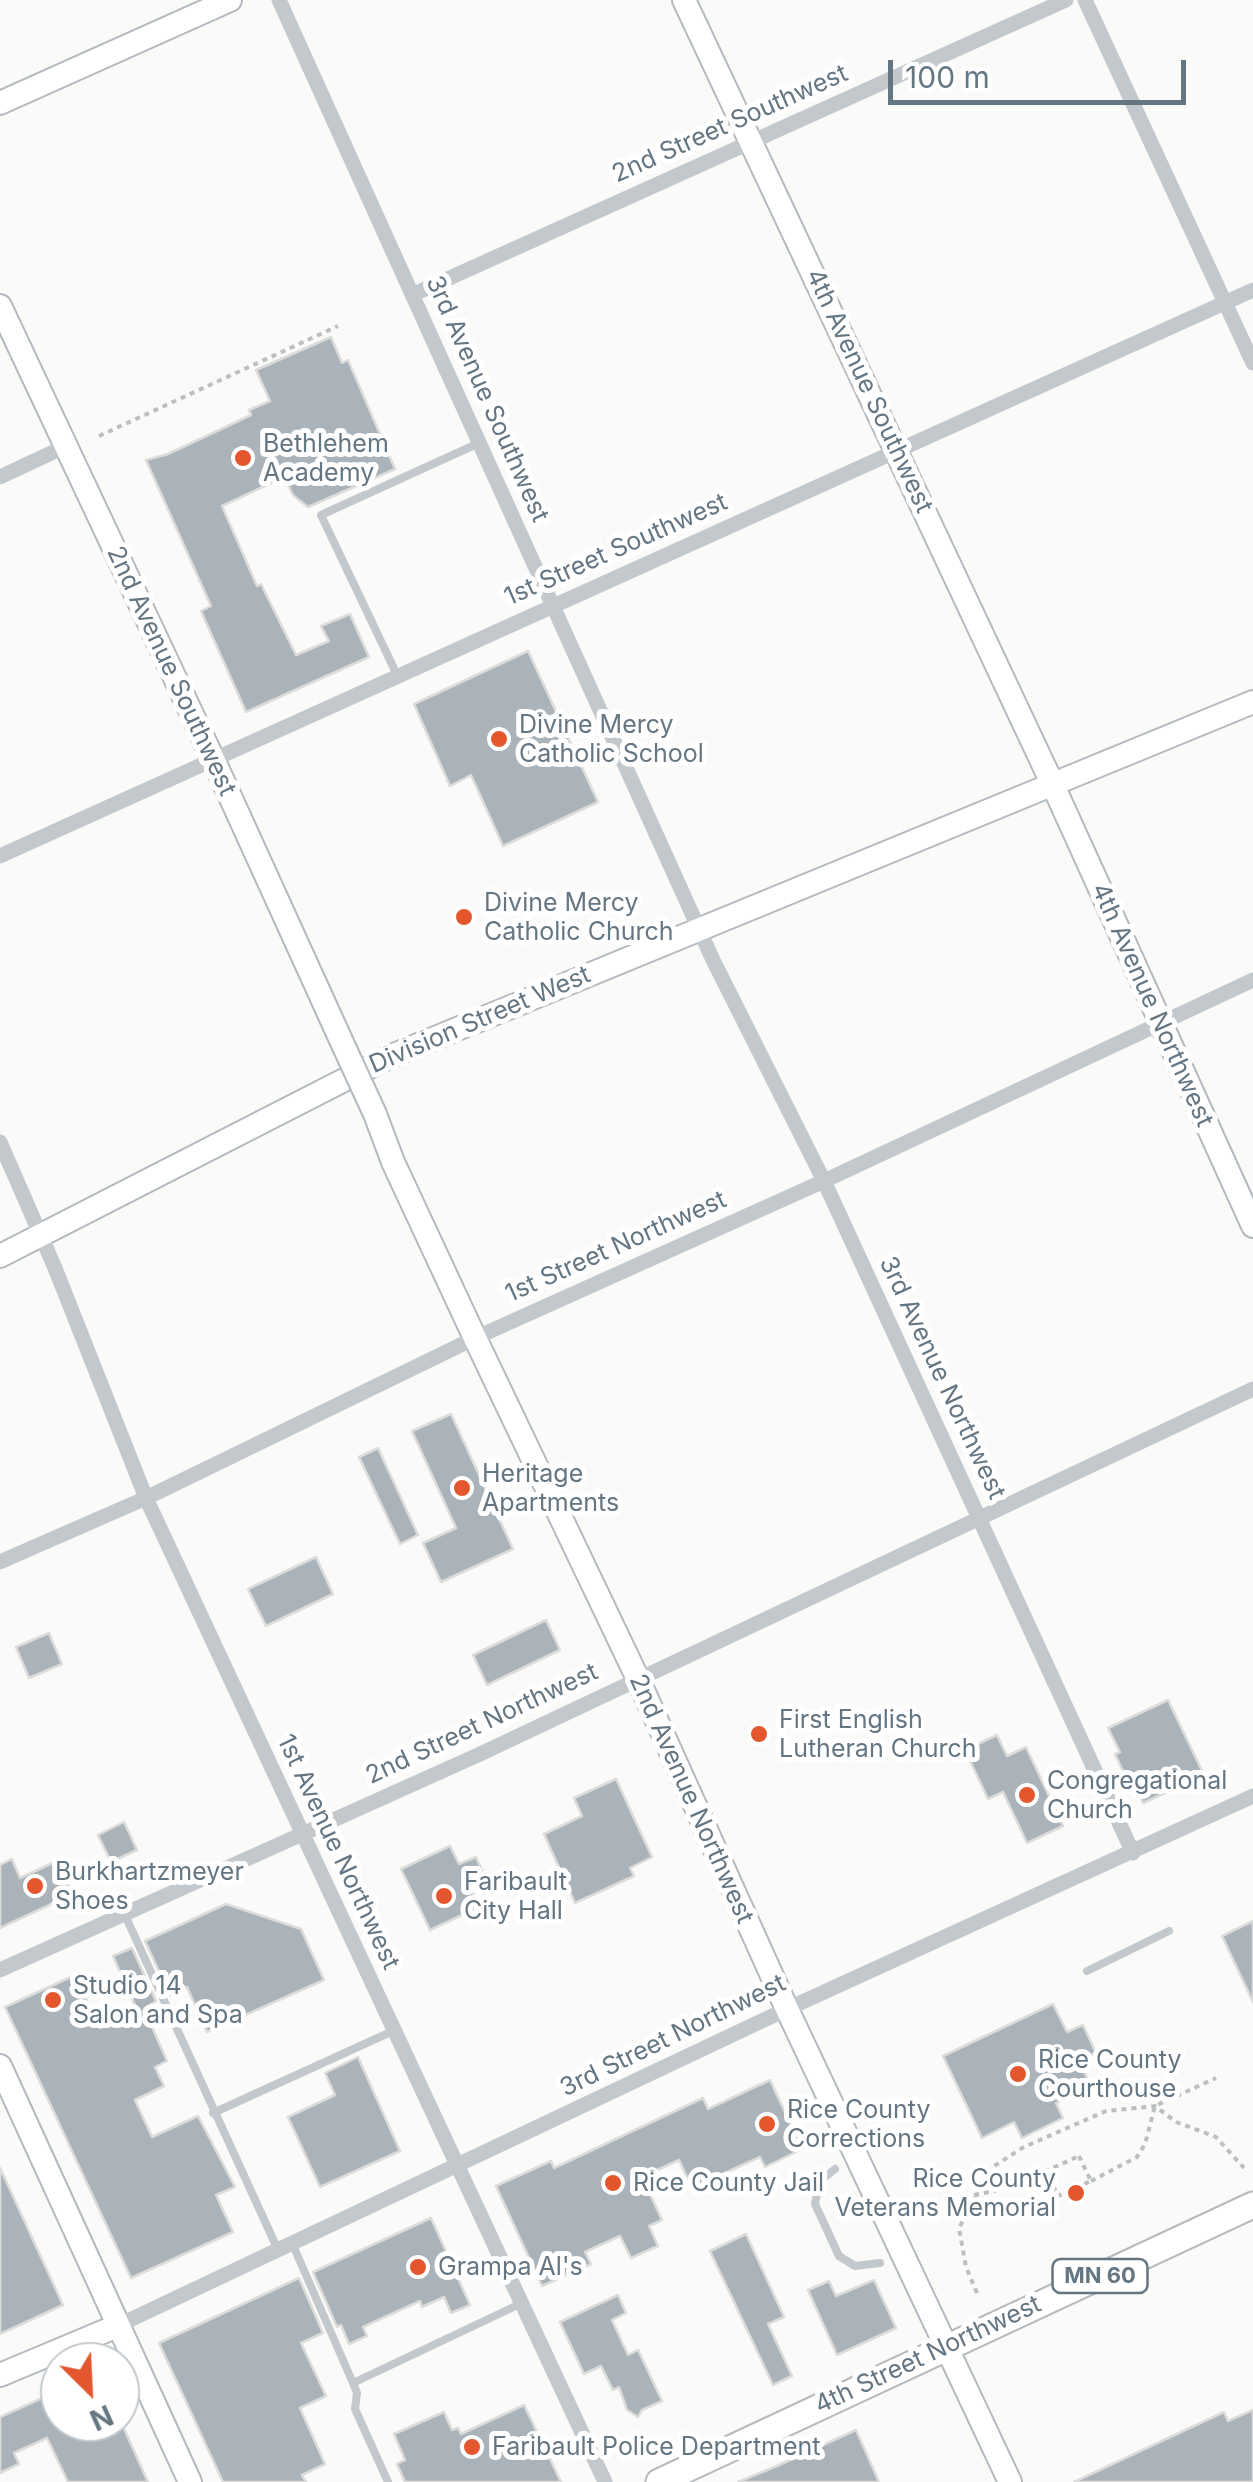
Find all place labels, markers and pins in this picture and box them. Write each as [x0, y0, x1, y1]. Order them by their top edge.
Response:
place label: Bethlehem Academy [263, 429, 389, 488]
marker: Bethlehem Academy [232, 447, 254, 469]
place label: Divine Mercy Catholic School [519, 710, 704, 769]
marker: Divine Mercy Catholic School [488, 728, 510, 750]
place label: Divine Mercy Catholic Church [484, 888, 674, 947]
marker: Divine Mercy Catholic Church [453, 906, 475, 928]
place label: Heritage Apartments [482, 1459, 619, 1518]
marker: Heritage Apartments [451, 1477, 473, 1499]
place label: First English Lutheran Church [779, 1705, 977, 1764]
marker: First English Lutheran Church [748, 1723, 770, 1745]
place label: Congregational Church [1047, 1766, 1227, 1825]
marker: Congregational Church [1016, 1784, 1038, 1806]
place label: Burkhartzmeyer Shoes [55, 1857, 244, 1916]
place label: Faribault City Hall [464, 1867, 567, 1926]
marker: Burkhartzmeyer Shoes [24, 1875, 46, 1897]
marker: Faribault City Hall [433, 1885, 455, 1907]
place label: Studio 14 Salon and Spa [73, 1971, 243, 2030]
marker: Studio 14 Salon and Spa [42, 1989, 64, 2011]
place label: Rice County Courthouse [1038, 2045, 1182, 2104]
marker: Rice County Courthouse [1007, 2063, 1029, 2085]
place label: Rice County Corrections [787, 2095, 931, 2154]
marker: Rice County Corrections [756, 2113, 778, 2135]
place label: Rice County Veterans Memorial [834, 2164, 1056, 2223]
place label: Rice County Jail [633, 2168, 824, 2198]
marker: Rice County Jail [602, 2172, 624, 2194]
marker: Rice County Veterans Memorial [1065, 2182, 1087, 2204]
place label: Grampa Al's [438, 2252, 583, 2282]
marker: Grampa Al's [407, 2256, 429, 2278]
place label: Faribault Police Department [492, 2432, 820, 2462]
marker: Faribault Police Department [461, 2436, 483, 2458]

